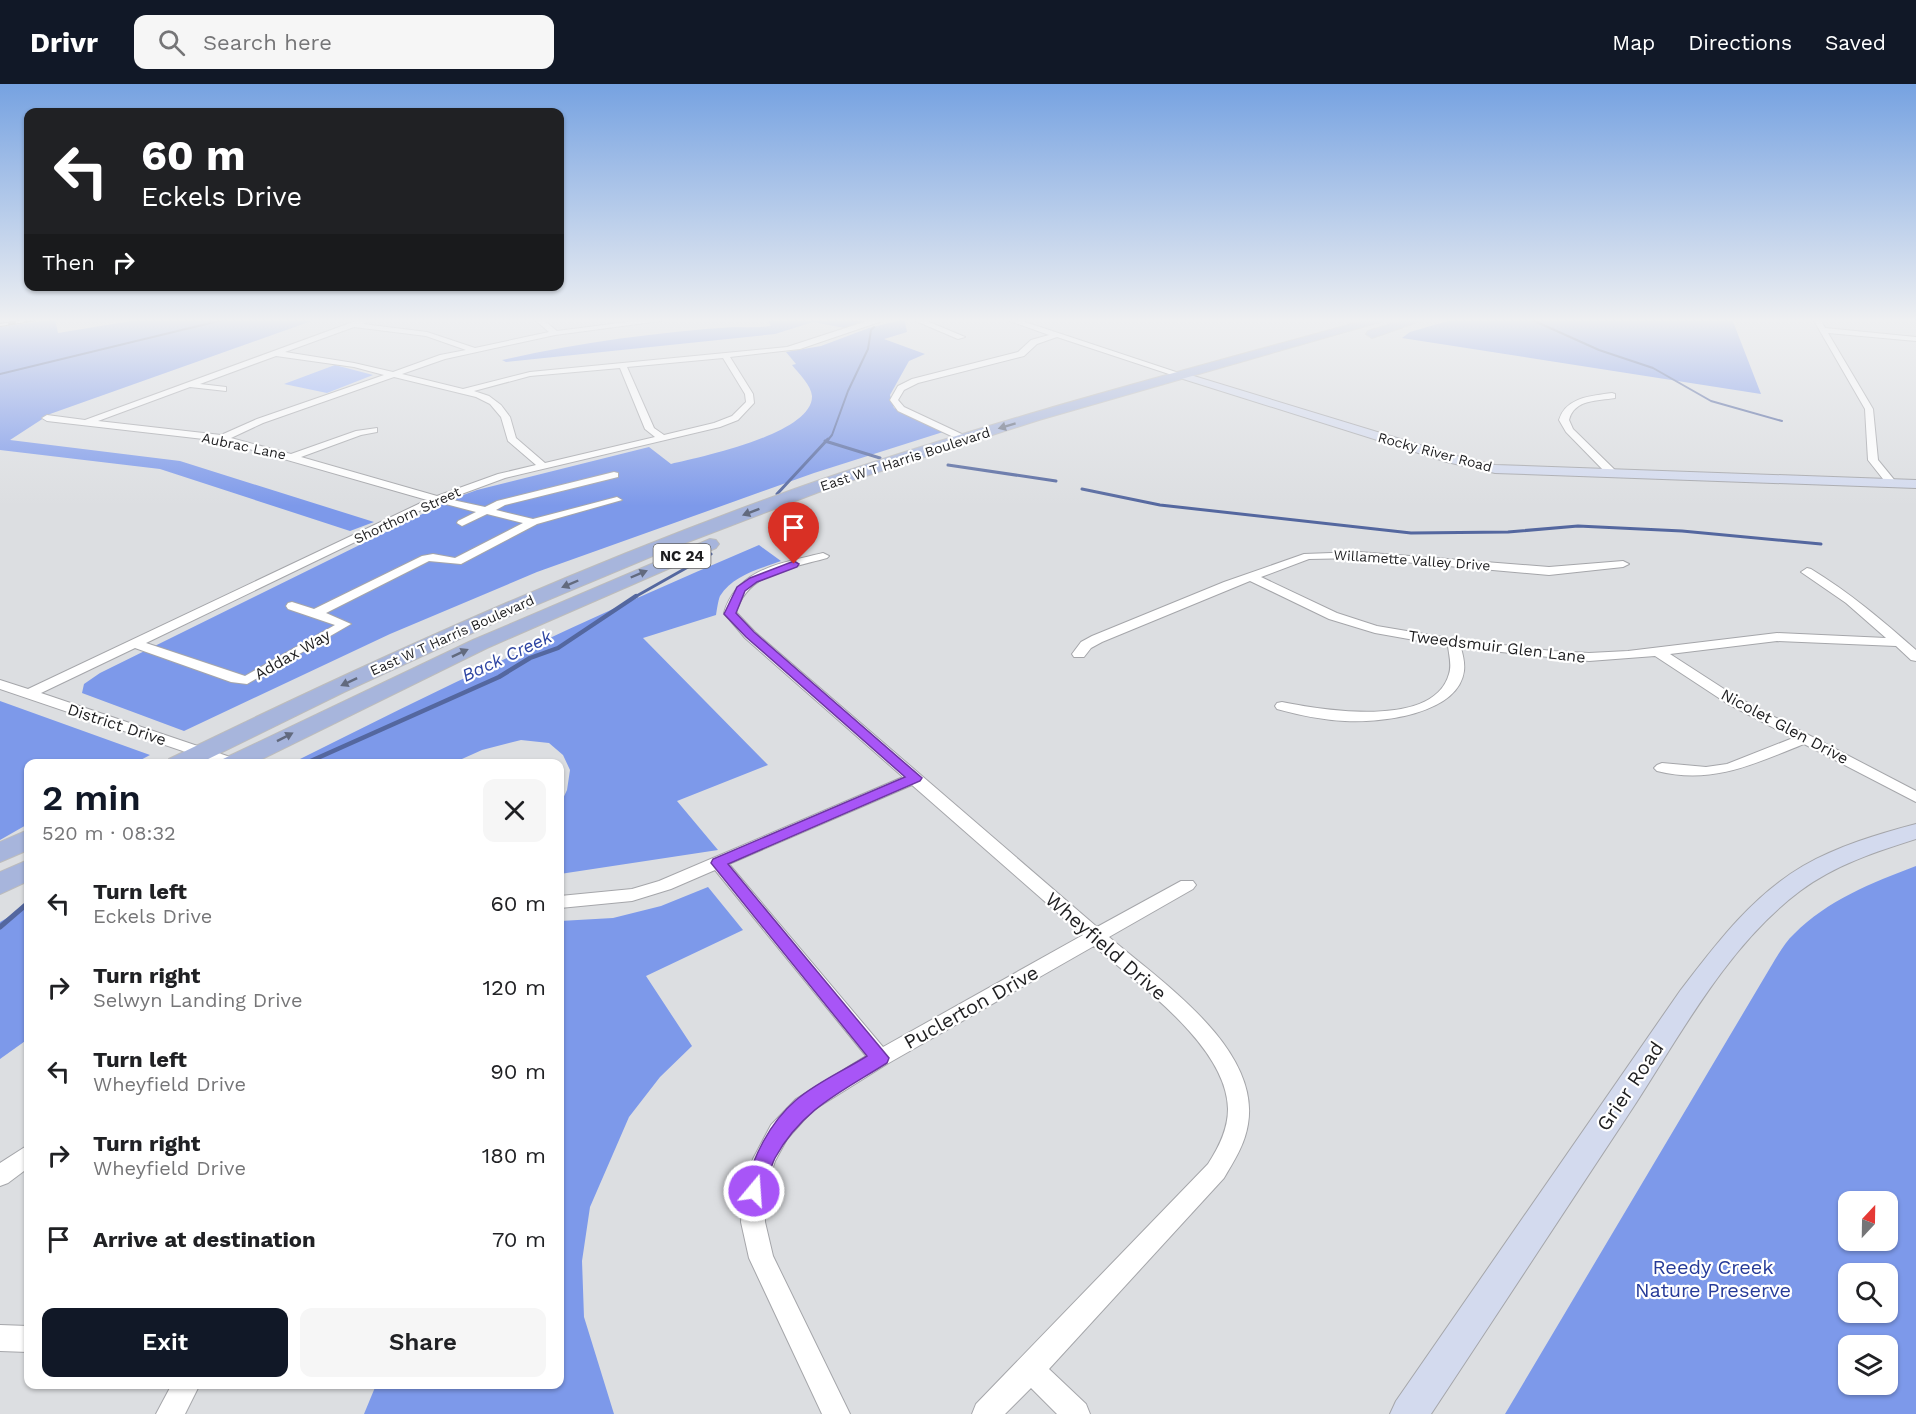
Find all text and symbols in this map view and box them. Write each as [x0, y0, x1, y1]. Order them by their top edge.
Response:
search box [134, 15, 554, 69]
text: Drivr [30, 26, 98, 59]
icon: search [155, 26, 188, 59]
text: Search here [203, 30, 332, 55]
text: Map [1612, 30, 1655, 55]
text: Directions [1688, 30, 1792, 55]
text: Saved [1825, 30, 1886, 55]
text: 60 m [141, 131, 245, 180]
icon: left [42, 132, 120, 210]
text: Eckels Drive [141, 181, 302, 213]
icon: right [107, 246, 140, 279]
text: Then [42, 250, 95, 275]
one-way arrow [998, 422, 1016, 431]
street label: East W T Harris Boulevard [818, 424, 992, 494]
street label: Aubrac Lane [200, 429, 288, 463]
street label: Rocky River Road [1376, 429, 1494, 475]
street label: Shorthorn Street [351, 483, 463, 547]
pin [768, 502, 819, 564]
one-way arrow [742, 507, 760, 517]
icon: arrive [777, 511, 810, 544]
road number: NC 24 [654, 544, 710, 568]
street label: Willamette Valley Drive [1333, 547, 1491, 573]
one-way arrow [630, 569, 648, 579]
one-way arrow [560, 579, 578, 589]
street label: East W T Harris Boulevard [367, 591, 537, 679]
street label: Addax Way [251, 625, 334, 684]
water label: Back Creek [458, 625, 556, 686]
street label: Tweedsmuir Glen Lane [1407, 626, 1587, 667]
one-way arrow [452, 648, 469, 657]
one-way arrow [340, 677, 357, 686]
street label: Nicolet Glen Drive [1718, 685, 1852, 768]
street label: District Drive [65, 700, 169, 749]
one-way arrow [276, 732, 293, 742]
text: 2 min [42, 777, 141, 819]
button: close [483, 779, 546, 842]
text: 520 m · 08:32 [42, 821, 176, 845]
text: Turn left [93, 879, 187, 904]
icon: left [42, 887, 75, 920]
street label: Wheyfield Drive [1040, 887, 1172, 1005]
text: 60 m [490, 891, 546, 916]
text: Eckels Drive [93, 904, 212, 928]
street label: Puclerton Drive [899, 960, 1043, 1054]
text: Turn right [93, 963, 200, 988]
icon: right [42, 971, 75, 1004]
text: 120 m [482, 975, 546, 1000]
text: Selwyn Landing Drive [93, 988, 302, 1012]
street label: Grier Road [1591, 1037, 1669, 1135]
text: Turn left [93, 1047, 187, 1072]
icon: left [42, 1055, 75, 1088]
text: 90 m [490, 1059, 546, 1084]
text: Wheyfield Drive [93, 1072, 246, 1096]
text: Turn right [93, 1131, 200, 1156]
icon: right [42, 1139, 75, 1172]
text: 180 m [482, 1143, 546, 1168]
text: Wheyfield Drive [93, 1156, 246, 1180]
position arrow [722, 1159, 786, 1223]
north arrow [1838, 1191, 1898, 1251]
map controls [1838, 1191, 1898, 1395]
icon: arrive [42, 1223, 75, 1256]
text: Arrive at destination [93, 1227, 316, 1252]
text: 70 m [492, 1227, 546, 1252]
park label: Reedy Creek Nature Preserve [1635, 1255, 1791, 1302]
button: search [1838, 1263, 1898, 1323]
button: Exit [42, 1308, 288, 1377]
button: Share [300, 1308, 546, 1377]
button: layers [1838, 1335, 1898, 1395]

